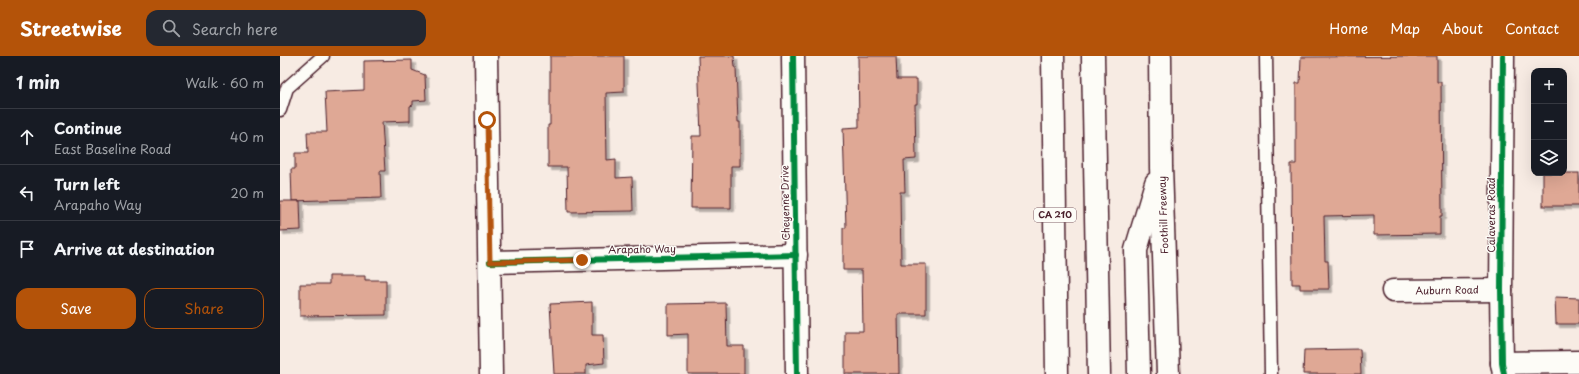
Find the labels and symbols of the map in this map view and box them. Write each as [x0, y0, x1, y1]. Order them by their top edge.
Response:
route start [478, 111, 496, 129]
street label: Cheyenne Drive [776, 165, 793, 241]
street label: Foothill Freeway [1154, 176, 1172, 254]
street label: Calaveras Road [1483, 177, 1498, 253]
road number: CA 210 [1034, 208, 1076, 222]
street label: Arapaho Way [608, 240, 676, 257]
route end [573, 251, 591, 269]
street label: Auburn Road [1415, 281, 1479, 298]

